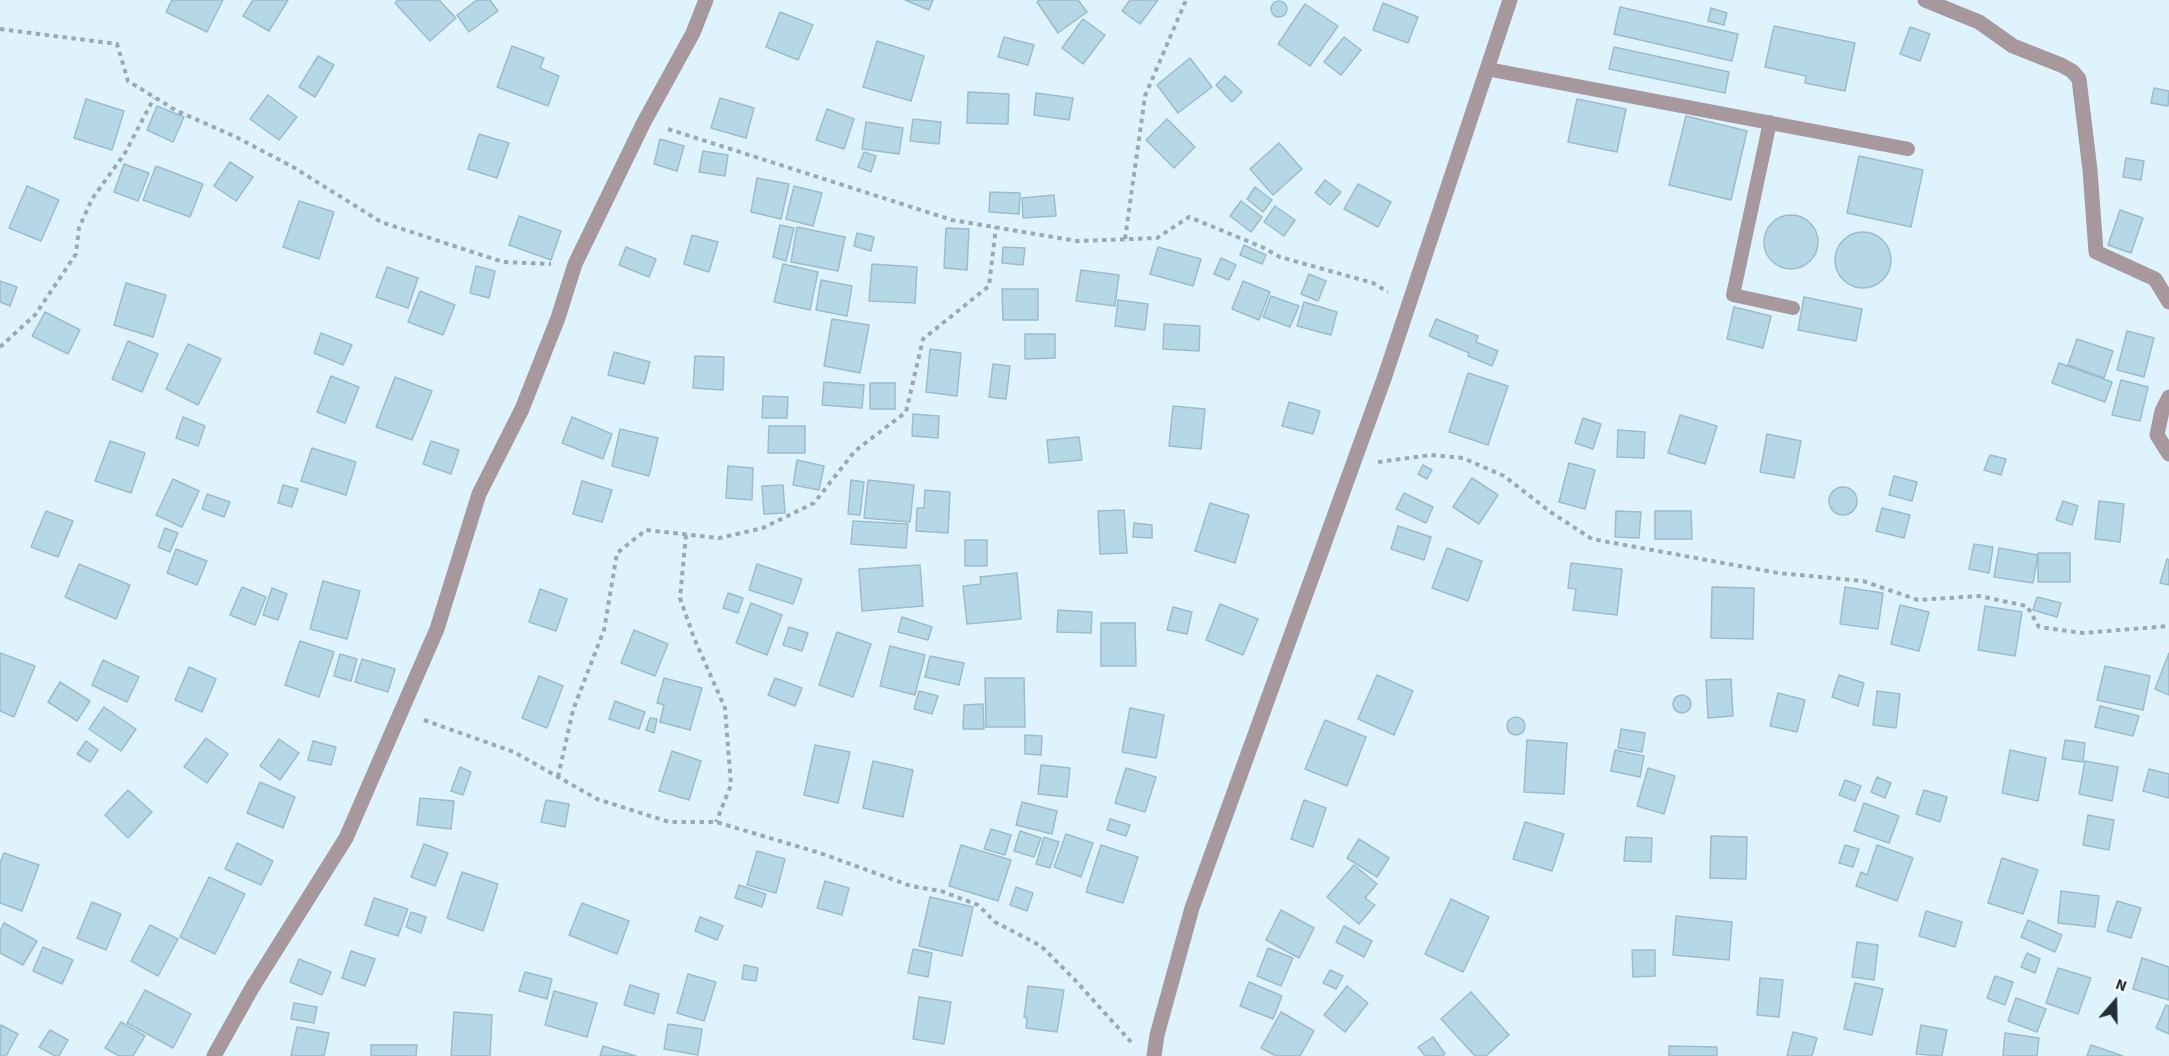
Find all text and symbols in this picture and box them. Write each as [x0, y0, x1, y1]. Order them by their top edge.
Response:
north arrow [2085, 972, 2145, 1032]
text: N [2112, 973, 2130, 997]

